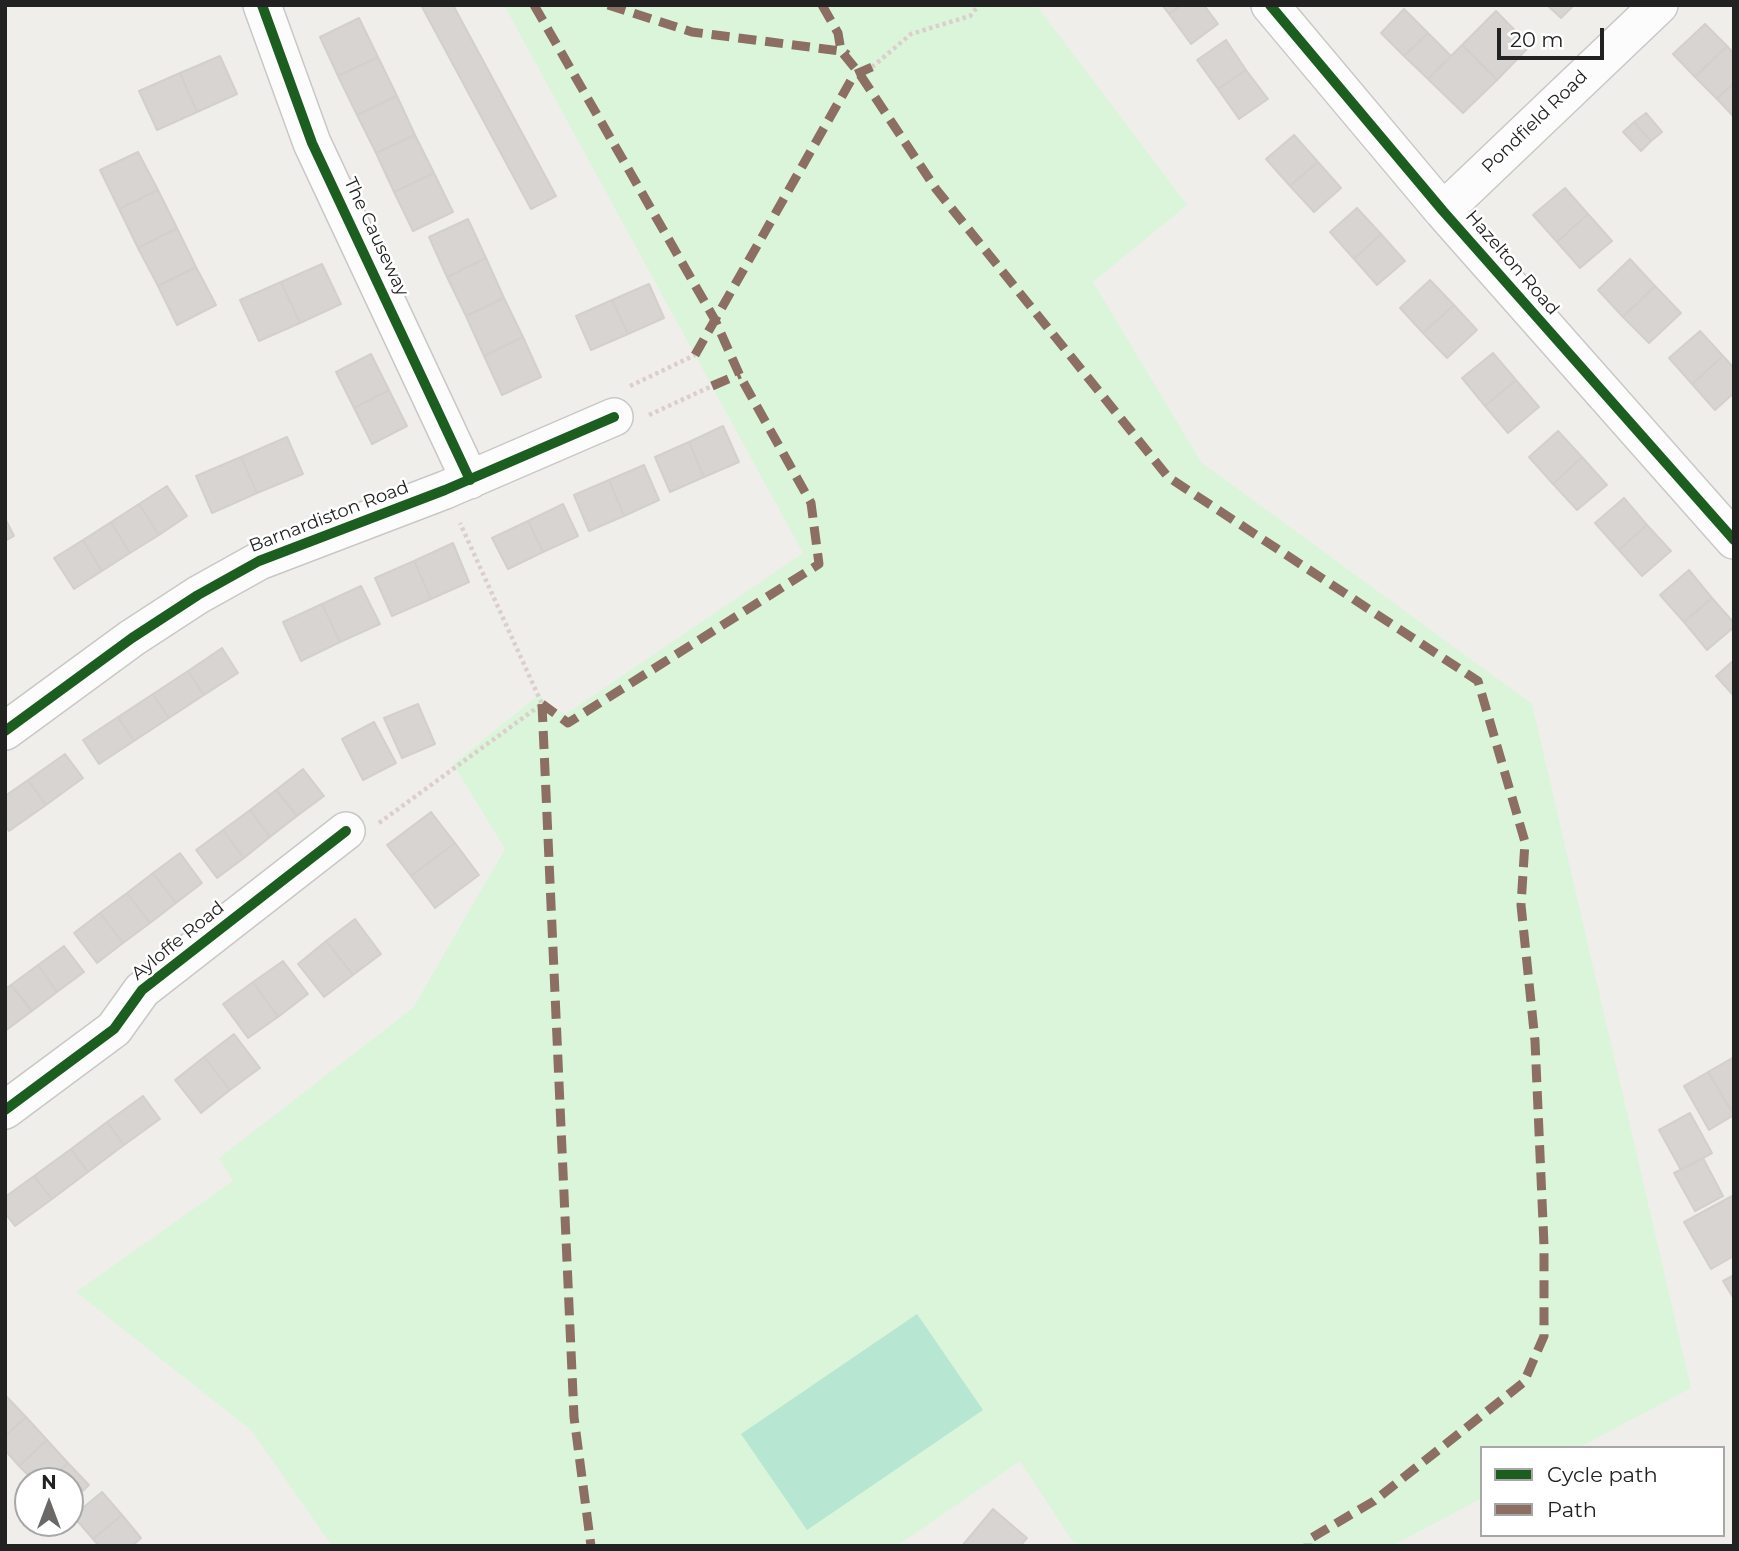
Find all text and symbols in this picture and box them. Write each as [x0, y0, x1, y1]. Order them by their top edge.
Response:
scale bar [1501, 14, 1608, 58]
text: 20 m [1510, 27, 1564, 52]
street label: Pondfield Road [1478, 66, 1592, 178]
street label: The Causeway [339, 174, 413, 300]
street label: Hazelton Road [1461, 206, 1563, 320]
street label: Barnardiston Road [246, 477, 412, 557]
street label: Ayloffe Road [127, 897, 229, 985]
legend [1480, 1446, 1725, 1537]
text: Cycle path [1547, 1462, 1658, 1487]
north arrow [14, 1467, 84, 1537]
text: N [41, 1471, 57, 1494]
text: Path [1547, 1497, 1597, 1522]

